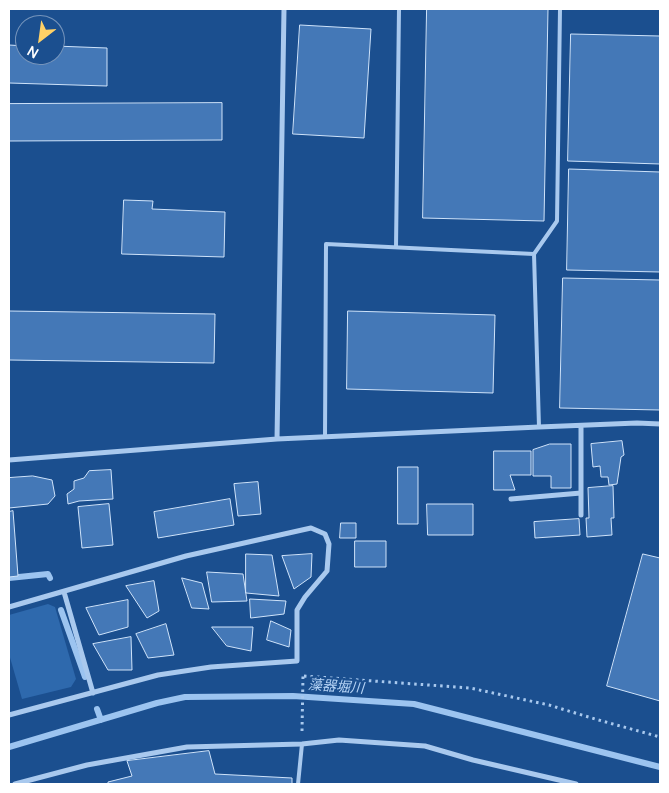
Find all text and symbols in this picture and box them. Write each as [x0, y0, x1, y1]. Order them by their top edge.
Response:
north arrow [15, 15, 65, 65]
text: N [24, 42, 42, 63]
water label: 藻器堀川 [307, 677, 365, 697]

